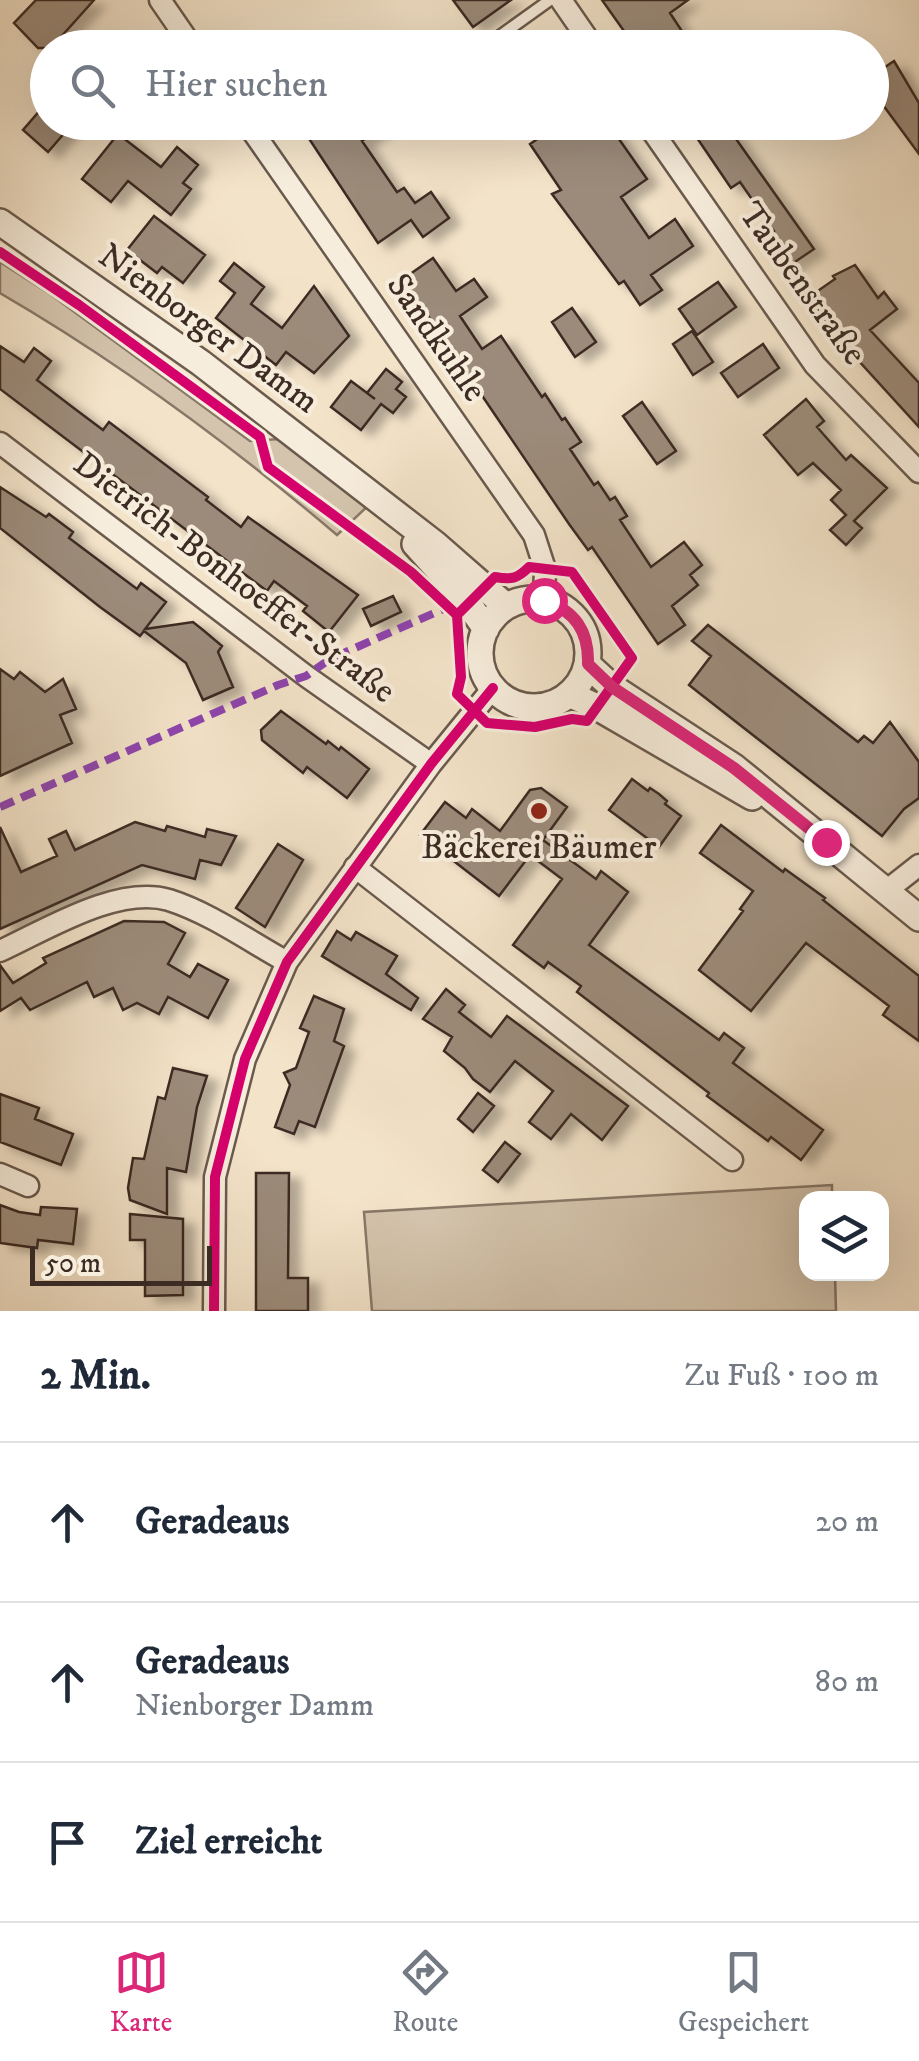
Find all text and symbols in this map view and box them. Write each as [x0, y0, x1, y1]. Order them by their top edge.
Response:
search box [30, 30, 889, 140]
icon: search [65, 58, 120, 113]
text: Hier suchen [145, 61, 328, 109]
street label: Taubenstraße [728, 194, 876, 374]
street label: Nienborger Damm [89, 234, 327, 424]
street label: Sandkuhle [376, 266, 496, 410]
street label: Dietrich-Bonhoeffer-Straße [64, 442, 404, 714]
route start [522, 578, 568, 624]
marker: Bäckerei Bäumer [528, 800, 550, 822]
route end [804, 820, 850, 866]
place label: Bäckerei Bäumer [421, 826, 657, 870]
map controls [799, 1191, 889, 1281]
button: layers [799, 1191, 889, 1281]
scale bar [30, 1241, 212, 1286]
text: 50 m [45, 1246, 101, 1281]
text: 2 Min. [40, 1350, 151, 1402]
text: Zu Fuß · 100 m [684, 1356, 879, 1396]
icon: ahead [40, 1495, 95, 1550]
text: Geradeaus [135, 1498, 289, 1546]
text: 20 m [815, 1502, 879, 1542]
text: Geradeaus [135, 1638, 289, 1686]
icon: ahead [40, 1655, 95, 1710]
text: 80 m [815, 1662, 879, 1702]
text: Nienborger Damm [135, 1686, 374, 1726]
icon: arrive [40, 1815, 95, 1870]
text: Ziel erreicht [135, 1818, 322, 1866]
tab: Karte [110, 1945, 172, 2040]
tab: Route [392, 1945, 458, 2040]
tab: Gespeichert [678, 1945, 809, 2040]

